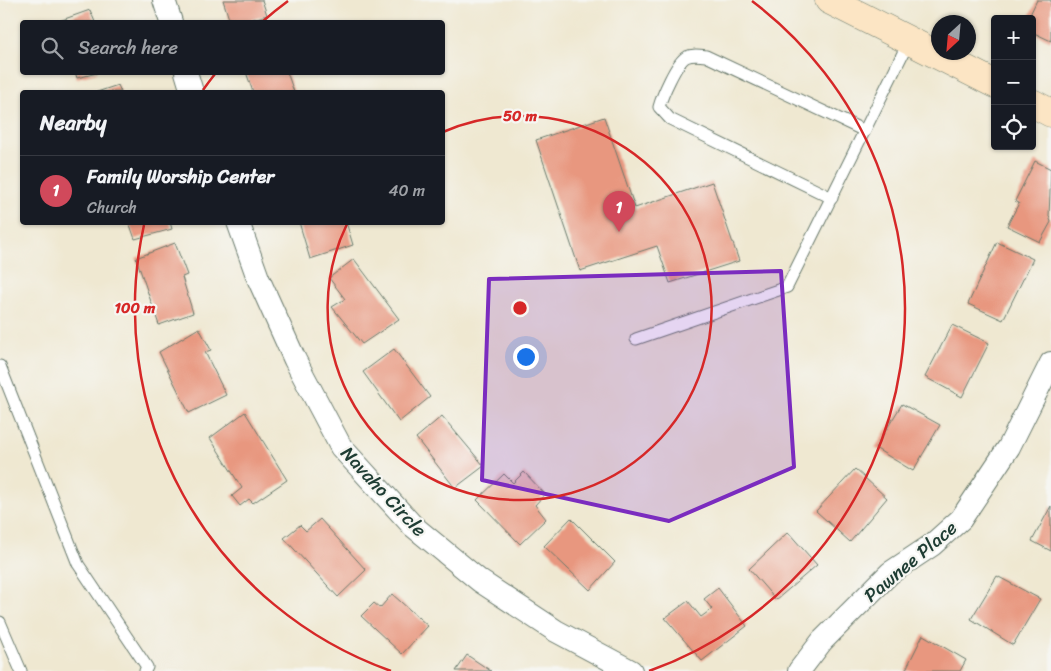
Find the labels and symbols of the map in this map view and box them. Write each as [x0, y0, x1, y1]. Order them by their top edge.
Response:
north arrow [931, 15, 976, 60]
text: 50 m [503, 103, 538, 129]
pin: 1 [603, 191, 635, 232]
text: 100 m [115, 295, 156, 321]
centre of rings [511, 299, 529, 317]
your location [513, 344, 539, 370]
street label: Navaho Circle [332, 438, 435, 545]
street label: Pawnee Place [856, 512, 965, 611]

